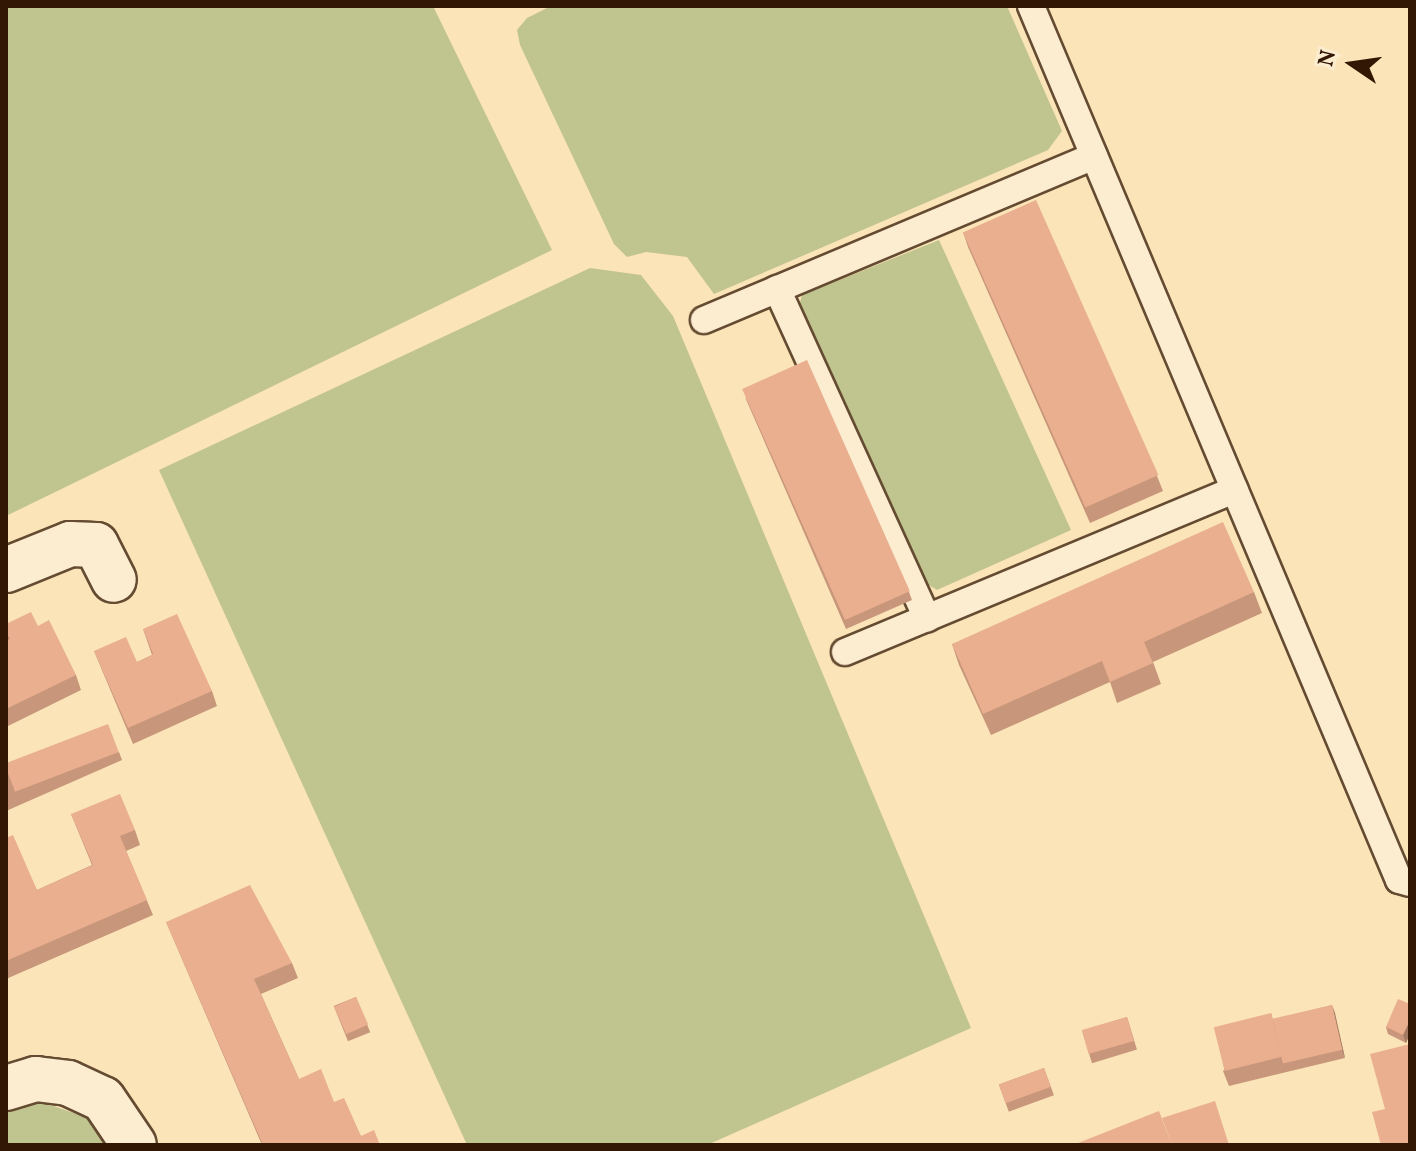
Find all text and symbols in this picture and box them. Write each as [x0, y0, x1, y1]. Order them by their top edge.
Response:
north arrow [1312, 24, 1392, 104]
text: N [1311, 47, 1345, 70]

